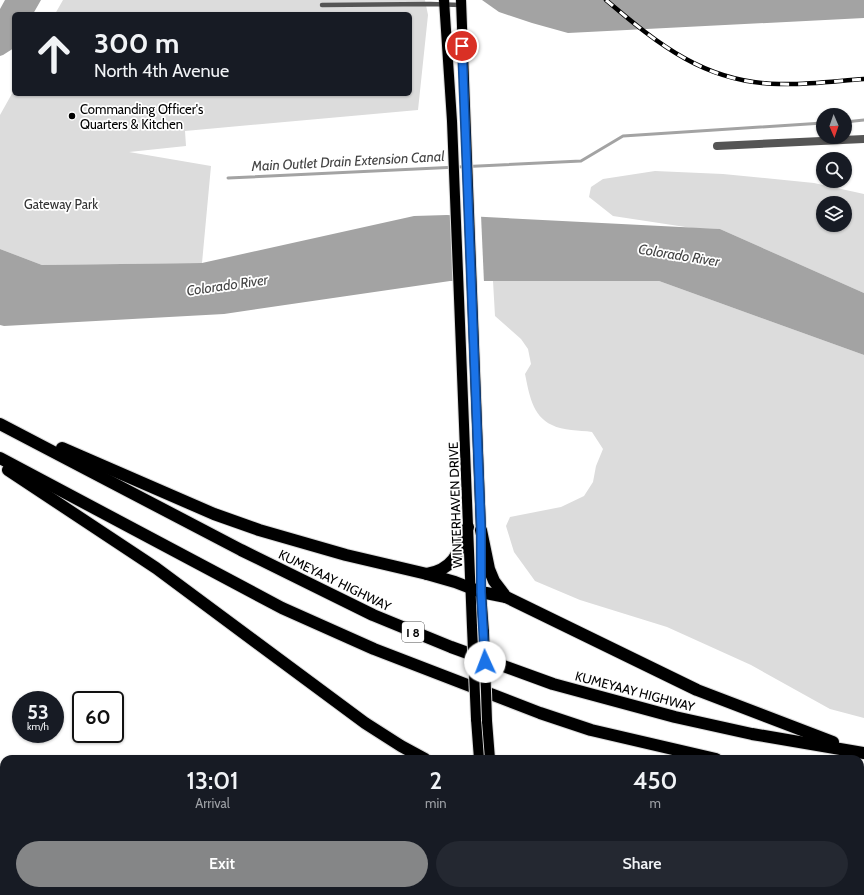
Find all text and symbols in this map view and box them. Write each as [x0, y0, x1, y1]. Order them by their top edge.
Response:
text: 300 m [94, 26, 179, 60]
icon: ahead [28, 28, 80, 80]
pin [445, 29, 479, 63]
icon: arrive [451, 35, 473, 57]
text: North 4th Avenue [94, 60, 229, 82]
place label: Commanding Officer's Quarters & Kitchen [80, 101, 204, 132]
north arrow [816, 108, 852, 144]
map controls [816, 108, 852, 232]
marker: Commanding Officer's Quarters & Kitchen [67, 111, 77, 121]
water label: Main Outlet Drain Extension Canal [250, 147, 446, 175]
button: search [816, 152, 852, 188]
park label: Gateway Park [24, 196, 98, 212]
button: layers [816, 196, 852, 232]
water label: Colorado River [637, 240, 722, 270]
water label: Colorado River [185, 270, 269, 300]
street label: WINTERHAVEN DRIVE [445, 442, 465, 568]
street label: KUMEYAAY HIGHWAY [276, 546, 394, 614]
road number: I 8 [402, 622, 424, 642]
position arrow [464, 641, 506, 683]
street label: KUMEYAAY HIGHWAY [573, 667, 697, 715]
speed limit sign: 60 [72, 691, 124, 743]
text: 53 [27, 700, 49, 724]
text: km/h [27, 720, 49, 733]
text: 13:01 [187, 766, 239, 795]
text: 2 [429, 766, 442, 795]
text: 450 [633, 766, 677, 795]
text: Arrival [195, 795, 230, 811]
text: min [425, 795, 447, 811]
text: m [650, 795, 661, 811]
button: Exit [16, 841, 428, 887]
button: Share [436, 841, 848, 887]

